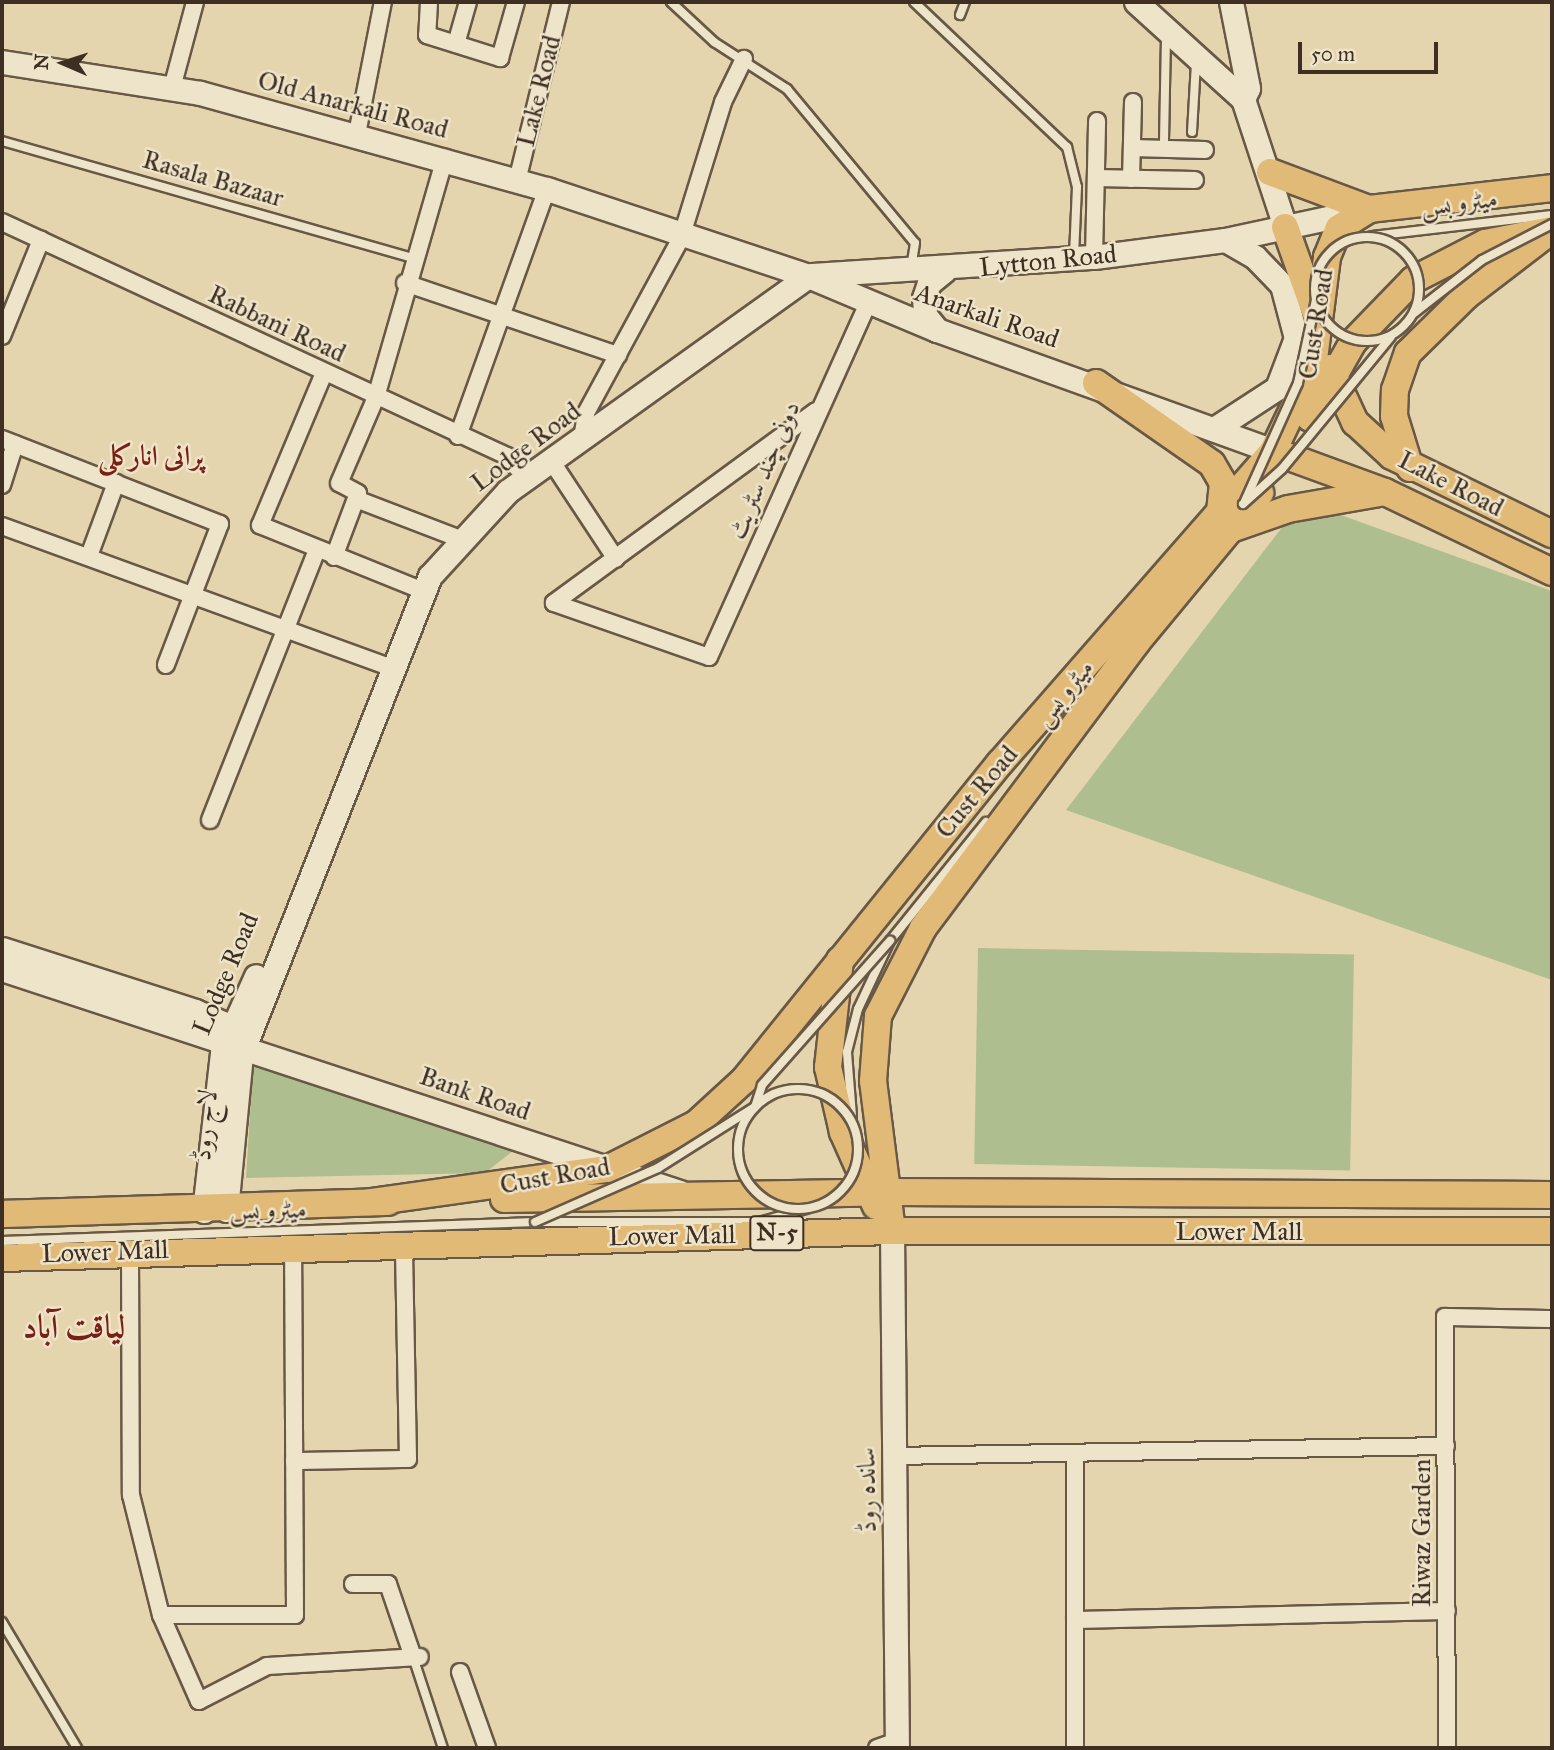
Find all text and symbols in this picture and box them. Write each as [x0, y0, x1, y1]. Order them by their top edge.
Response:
north arrow [28, 28, 98, 98]
scale bar [1302, 28, 1442, 72]
street label: Lake Road [510, 32, 568, 150]
text: 50 m [1311, 41, 1355, 67]
text: N [30, 53, 53, 71]
street label: Old Anarkali Road [254, 65, 452, 145]
street label: Rasala Bazaar [139, 144, 287, 214]
street label: میٹرو بس [1419, 183, 1499, 223]
street label: Lytton Road [978, 238, 1118, 284]
street label: Cust Road [1292, 267, 1340, 381]
street label: Anarkali Road [911, 277, 1063, 355]
street label: Rabbani Road [203, 279, 351, 369]
street label: Lodge Road [465, 396, 587, 498]
street label: دونی چند سٹریٹ [721, 396, 807, 544]
district label: پرانی انارکلی [98, 439, 204, 473]
street label: Lake Road [1393, 444, 1509, 524]
street label: میٹرو بس [1028, 653, 1100, 733]
street label: Cust Road [929, 739, 1025, 845]
street label: Lodge Road [186, 908, 266, 1040]
street label: Bank Road [415, 1060, 535, 1128]
street label: لاج روڈ [186, 1088, 224, 1162]
street label: Cust Road [498, 1151, 612, 1201]
street label: میٹرو بس [229, 1194, 307, 1226]
road number: N-5 [749, 1212, 805, 1254]
street label: Lower Mall [1175, 1216, 1303, 1248]
street label: Lower Mall [608, 1219, 736, 1253]
street label: Lower Mall [41, 1234, 169, 1270]
district label: لیاقت آباد [22, 1308, 126, 1348]
street label: ساندہ روڈ [851, 1447, 883, 1533]
street label: Riwaz Garden [1406, 1459, 1438, 1607]

